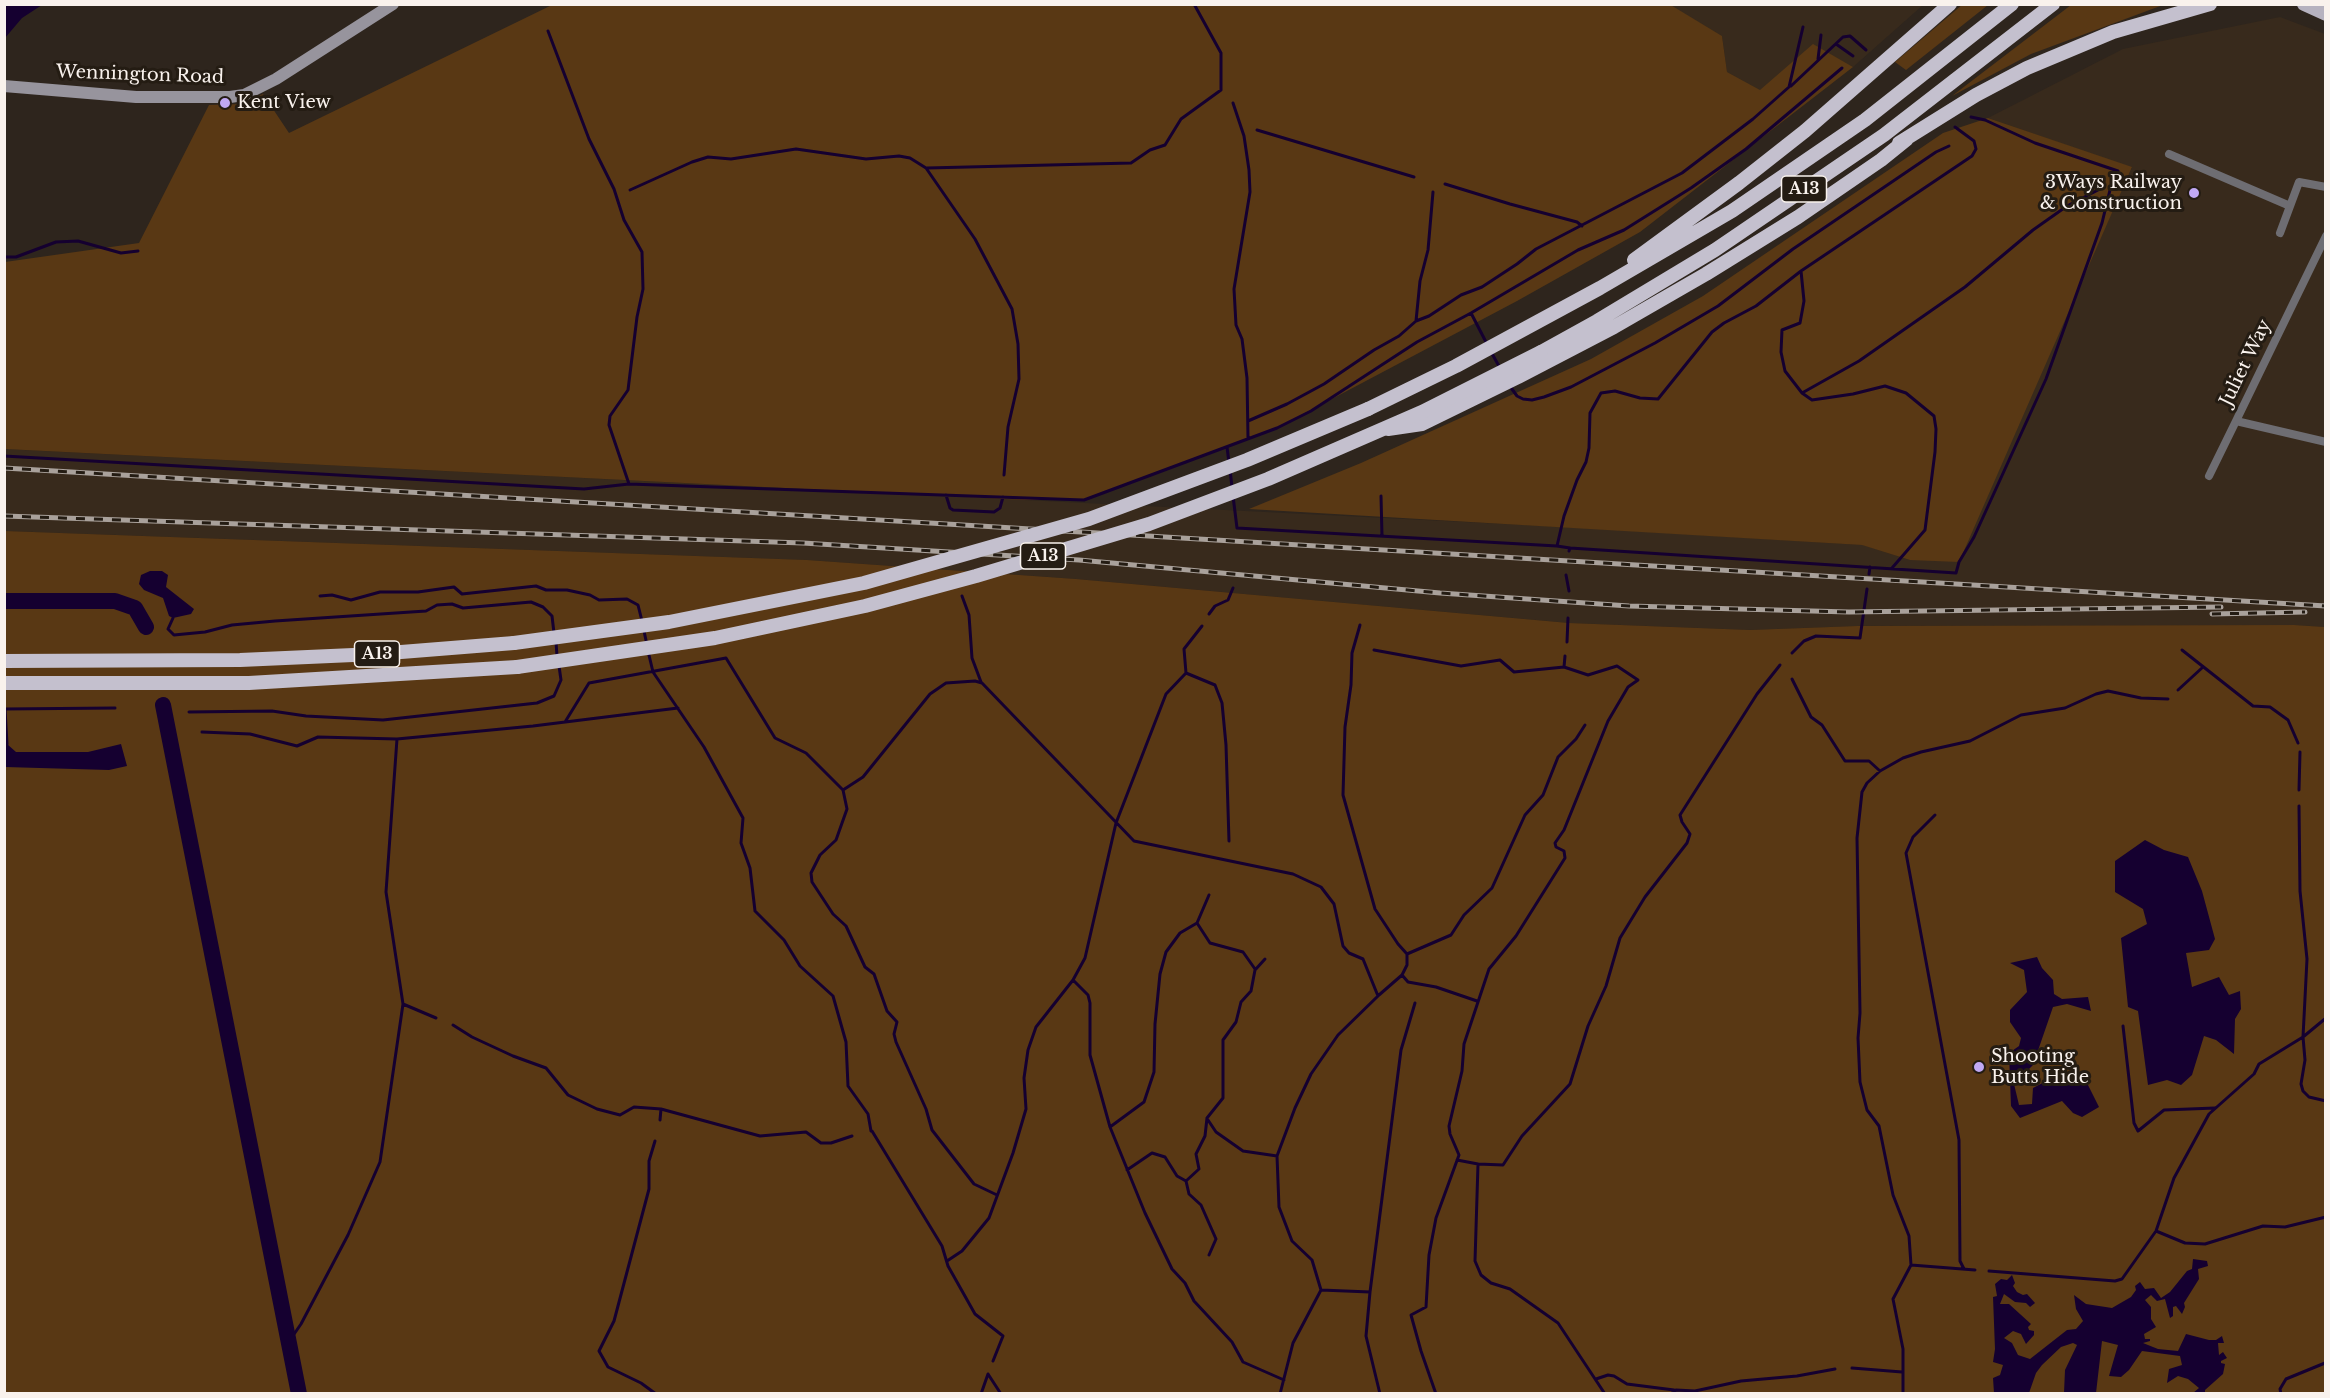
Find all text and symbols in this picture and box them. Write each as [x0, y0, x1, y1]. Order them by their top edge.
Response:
street label: Wennington Road [56, 61, 224, 89]
place label: Kent View [237, 92, 331, 114]
marker: Kent View [218, 96, 232, 110]
place label: 3Ways Railway & Construction [2040, 172, 2182, 214]
road number: A13 [1782, 176, 1826, 202]
marker: 3Ways Railway & Construction [2187, 186, 2201, 200]
street label: Juliet Way [2216, 316, 2276, 410]
road number: A13 [1020, 543, 1066, 569]
road number: A13 [354, 641, 400, 667]
place label: Shooting Butts Hide [1991, 1046, 2089, 1088]
marker: Shooting Butts Hide [1972, 1060, 1986, 1074]

